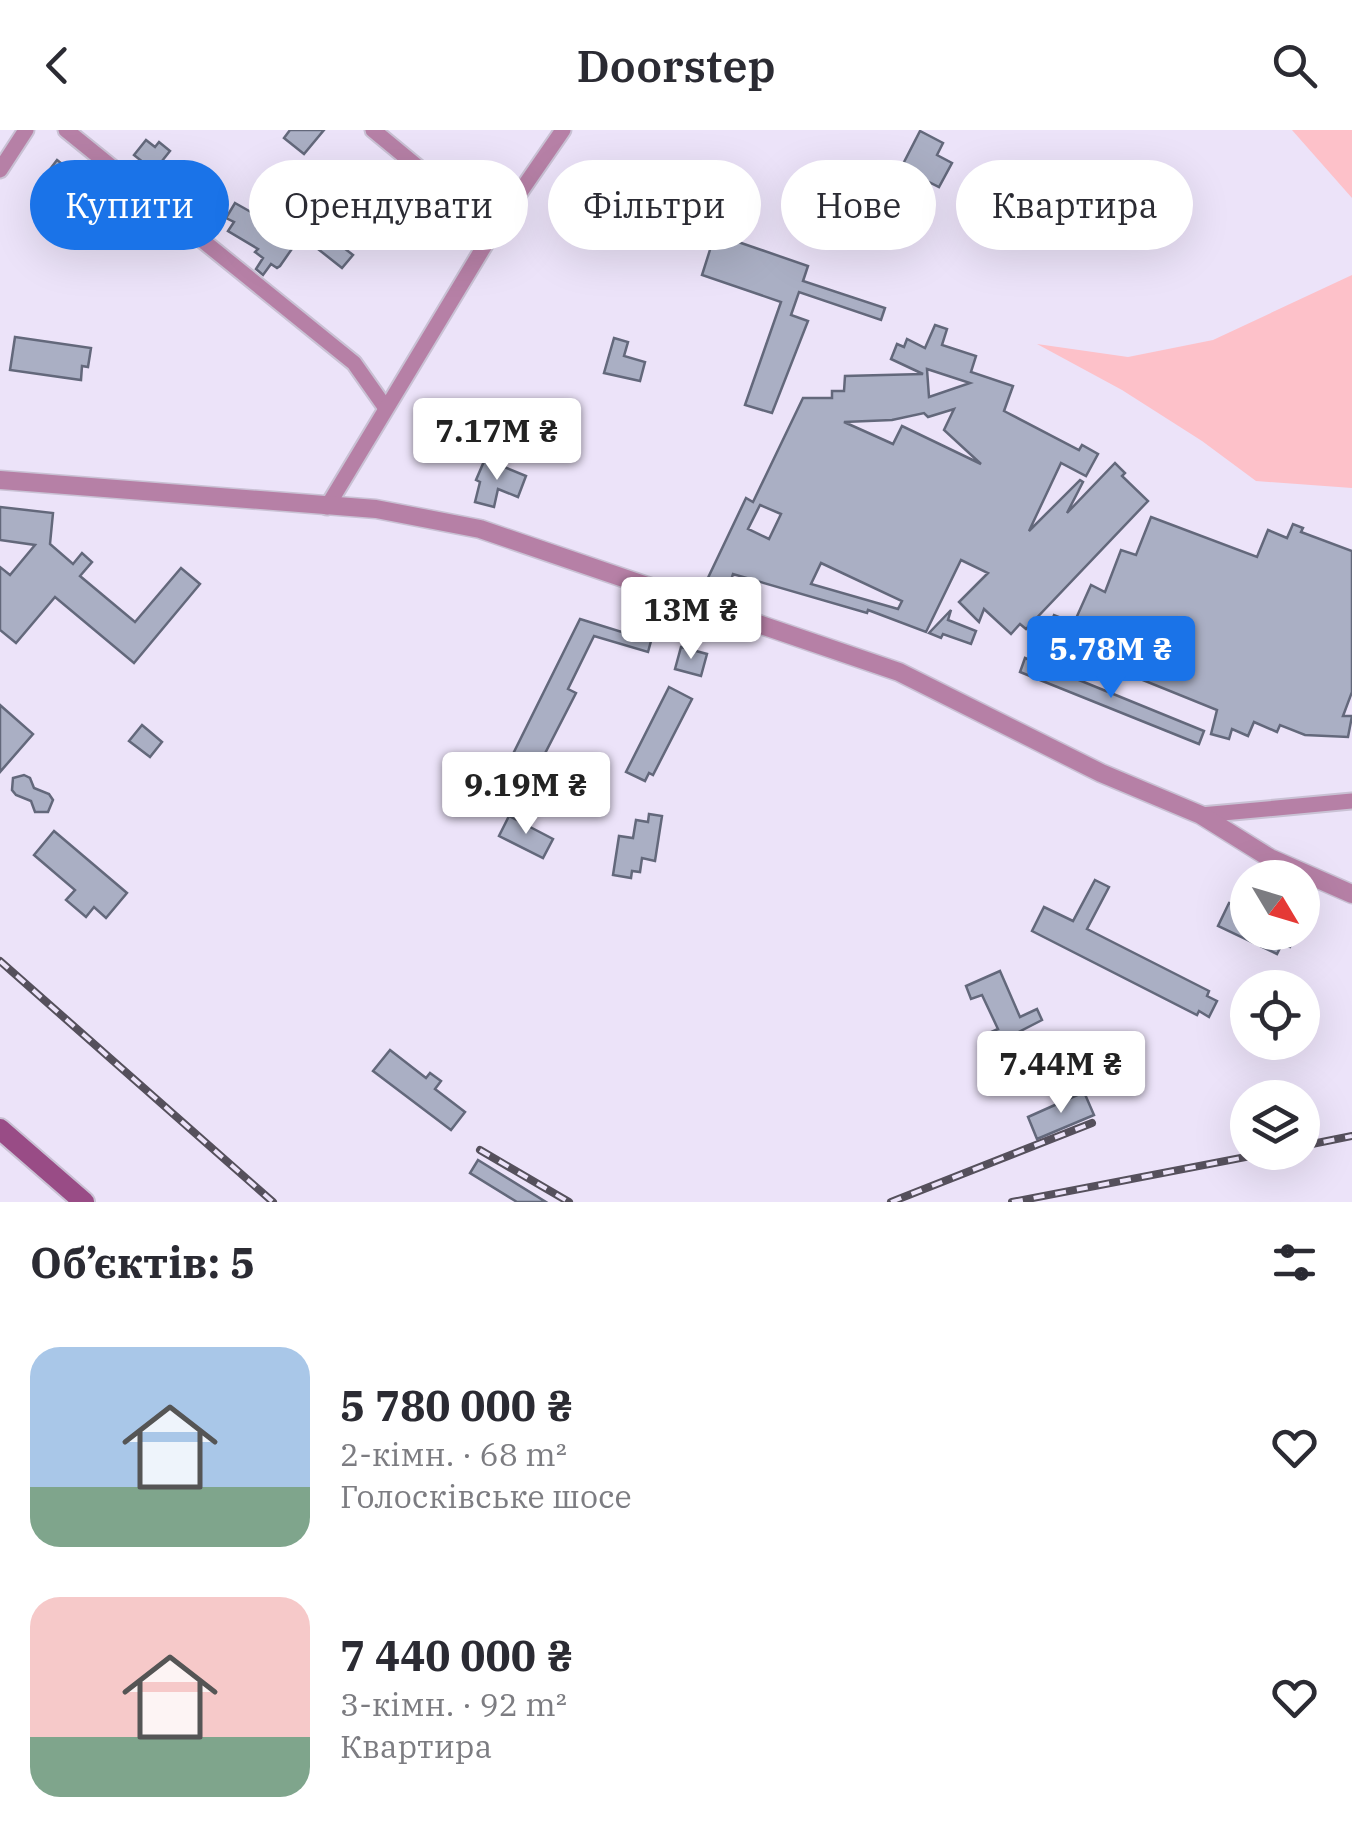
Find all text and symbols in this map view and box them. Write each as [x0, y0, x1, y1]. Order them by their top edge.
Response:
text: Doorstep [576, 36, 776, 94]
icon: back [30, 38, 85, 93]
icon: search [1267, 38, 1322, 93]
chip: Купити [30, 160, 229, 250]
chip: Орендувати [249, 160, 528, 250]
chip: Фільтри [548, 160, 761, 250]
chip: Нове [781, 160, 936, 250]
chip: Квартира [956, 160, 1193, 250]
pin: 7.17M ₴ [405, 398, 589, 483]
text: 7.17M ₴ [435, 409, 559, 451]
pin: 13M ₴ [621, 577, 761, 662]
text: 13M ₴ [643, 588, 739, 630]
pin: 5.78M ₴ [1019, 616, 1203, 701]
text: 5.78M ₴ [1049, 627, 1173, 669]
pin: 9.19M ₴ [434, 752, 618, 837]
text: 9.19M ₴ [464, 763, 588, 805]
north arrow [1230, 860, 1320, 950]
map controls [1230, 860, 1320, 1170]
button: locate [1230, 970, 1320, 1060]
pin: 7.44M ₴ [969, 1031, 1153, 1116]
text: 7.44M ₴ [999, 1042, 1123, 1084]
button: layers [1230, 1080, 1320, 1170]
text: Об’єктів: 5 [30, 1235, 255, 1290]
icon: filters [1267, 1235, 1322, 1290]
text: 5 780 000 ₴ [340, 1378, 573, 1433]
icon: home [110, 1387, 230, 1507]
icon: heart [1267, 1420, 1322, 1475]
text: 2-кімн. · 68 m² [340, 1433, 567, 1475]
text: Голосківське шосе [340, 1475, 632, 1517]
text: 7 440 000 ₴ [340, 1628, 573, 1683]
icon: home [110, 1637, 230, 1757]
icon: heart [1267, 1670, 1322, 1725]
text: 3-кімн. · 92 m² [340, 1683, 567, 1725]
text: Квартира [340, 1725, 492, 1767]

